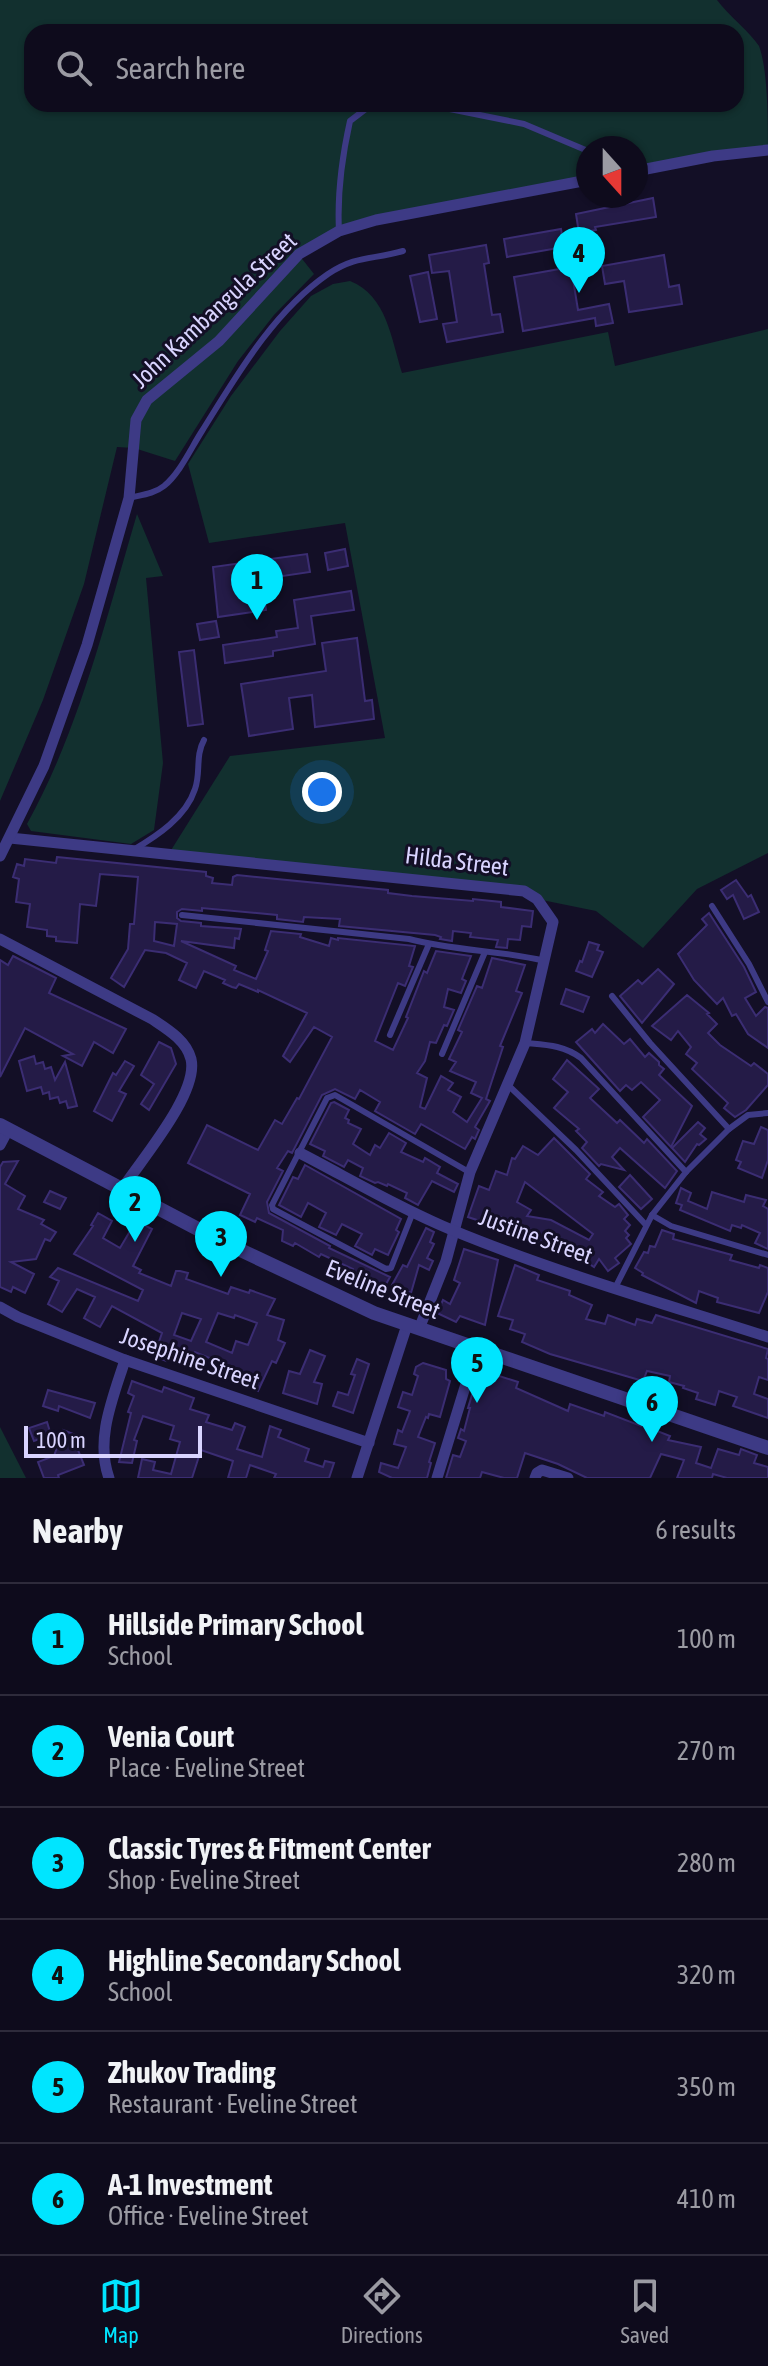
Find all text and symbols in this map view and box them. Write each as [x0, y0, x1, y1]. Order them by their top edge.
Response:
search box [24, 24, 744, 112]
icon: search [52, 46, 96, 90]
text: Search here [116, 51, 245, 85]
north arrow [576, 136, 648, 208]
street label: John Kambangula Street [126, 227, 302, 393]
pin: 4 [553, 227, 605, 293]
pin: 1 [231, 554, 283, 620]
your location [302, 772, 342, 812]
street label: Hilda Street [404, 841, 510, 881]
pin: 2 [109, 1176, 161, 1242]
street label: Justine Street [476, 1203, 596, 1269]
pin: 3 [195, 1211, 247, 1277]
street label: Eveline Street [322, 1254, 444, 1324]
street label: Josephine Street [117, 1322, 263, 1394]
pin: 5 [451, 1337, 503, 1403]
pin: 6 [626, 1376, 678, 1442]
scale bar [24, 1422, 202, 1458]
text: 100 m [36, 1427, 86, 1453]
text: Nearby [32, 1511, 123, 1550]
text: 6 results [655, 1515, 736, 1545]
text: Hillside Primary School [108, 1607, 363, 1641]
text: 1 [52, 1624, 64, 1654]
text: 100 m [677, 1624, 736, 1654]
text: School [108, 1641, 172, 1671]
text: Venia Court [108, 1719, 234, 1753]
text: 2 [52, 1736, 64, 1766]
text: 270 m [677, 1736, 736, 1766]
text: Place · Eveline Street [108, 1753, 305, 1783]
text: Classic Tyres & Fitment Center [108, 1831, 431, 1865]
text: 3 [52, 1848, 64, 1878]
text: 280 m [677, 1848, 736, 1878]
text: Shop · Eveline Street [108, 1865, 300, 1895]
text: Highline Secondary School [108, 1943, 401, 1977]
text: 4 [52, 1960, 64, 1990]
text: 320 m [677, 1960, 736, 1990]
text: School [108, 1977, 172, 2007]
text: Zhukov Trading [108, 2055, 276, 2089]
text: 5 [52, 2072, 64, 2102]
text: 350 m [677, 2072, 736, 2102]
text: Restaurant · Eveline Street [108, 2089, 357, 2119]
text: A-1 Investment [108, 2167, 272, 2201]
text: 6 [52, 2184, 64, 2214]
text: 410 m [677, 2184, 736, 2214]
text: Office · Eveline Street [108, 2201, 309, 2231]
tab: Map [99, 2274, 143, 2348]
tab: Directions [341, 2274, 423, 2348]
tab: Saved [620, 2274, 669, 2348]

